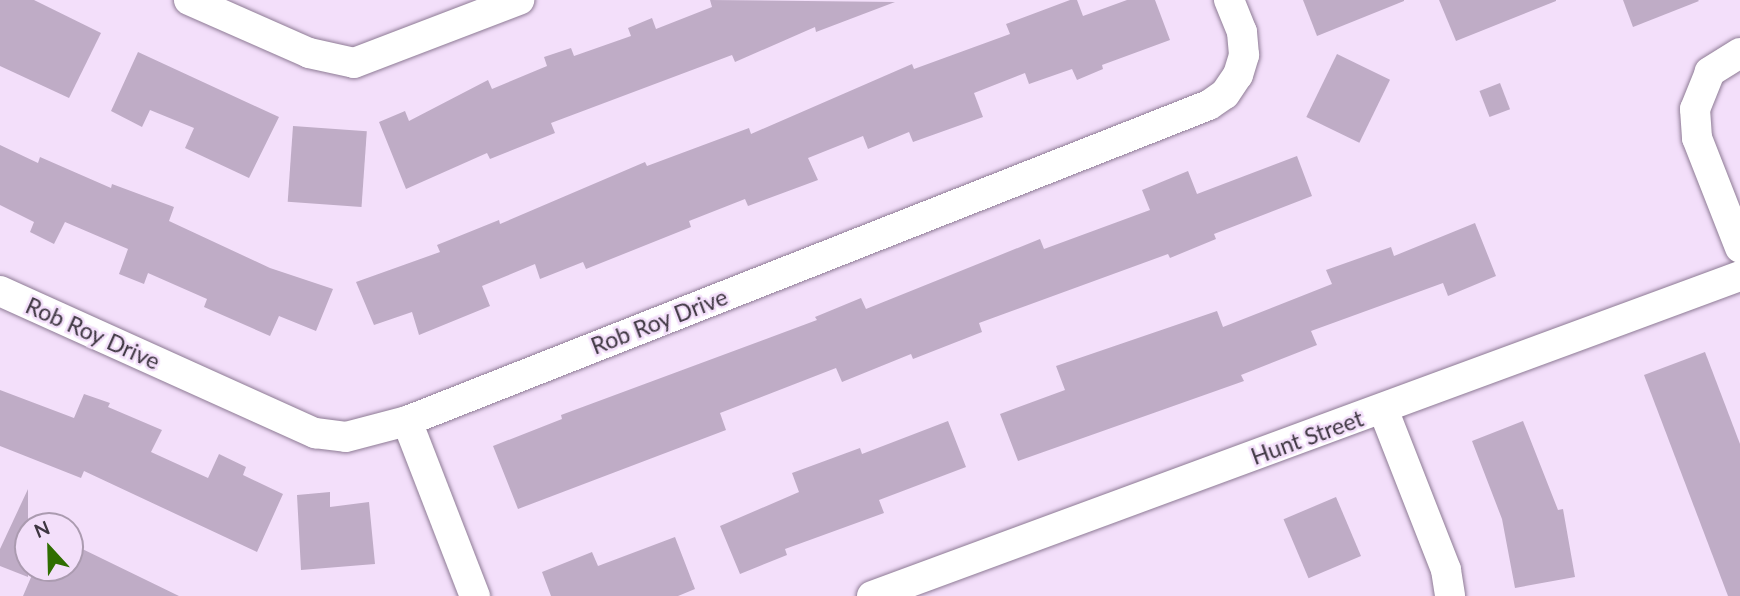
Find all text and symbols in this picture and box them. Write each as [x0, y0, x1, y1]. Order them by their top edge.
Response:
street label: Rob Roy Drive [587, 282, 731, 360]
street label: Rob Roy Drive [21, 291, 165, 375]
street label: Hunt Street [1247, 404, 1367, 470]
north arrow [14, 512, 84, 582]
text: N [31, 516, 53, 542]

